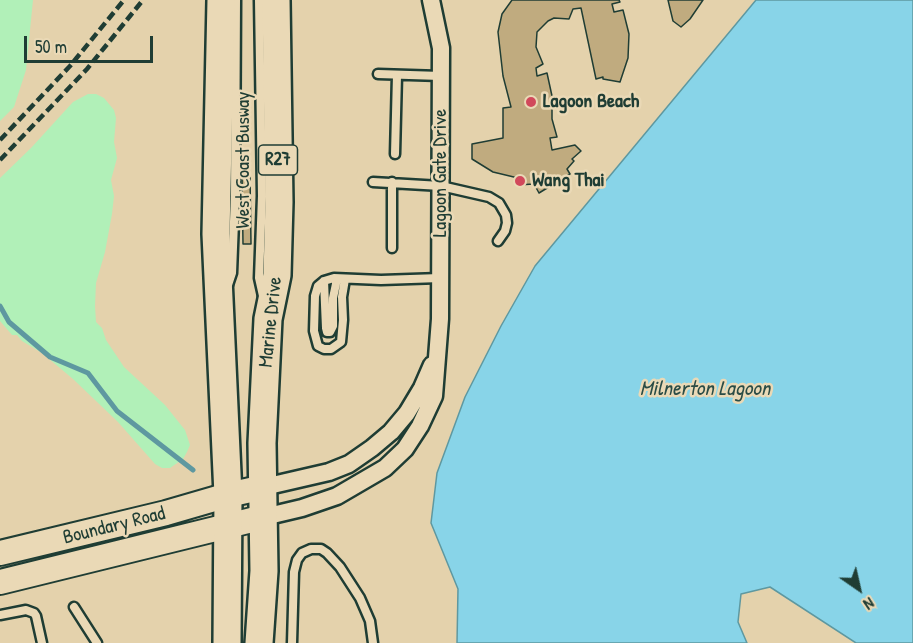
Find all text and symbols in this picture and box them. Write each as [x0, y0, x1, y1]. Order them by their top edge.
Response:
scale bar [27, 24, 156, 62]
text: 50 m [35, 34, 67, 59]
place label: Lagoon Beach [543, 90, 639, 114]
street label: West Coast Busway [232, 92, 256, 228]
marker: Lagoon Beach [524, 95, 538, 109]
street label: Lagoon Gate Drive [429, 109, 453, 237]
road number: R27 [258, 145, 298, 175]
place label: Wang Thai [532, 169, 605, 193]
marker: Wang Thai [513, 174, 527, 188]
street label: Marine Drive [254, 275, 288, 369]
water label: Milnerton Lagoon [640, 376, 770, 402]
street label: Boundary Road [60, 502, 168, 550]
north arrow [829, 559, 889, 619]
text: N [859, 592, 879, 615]

